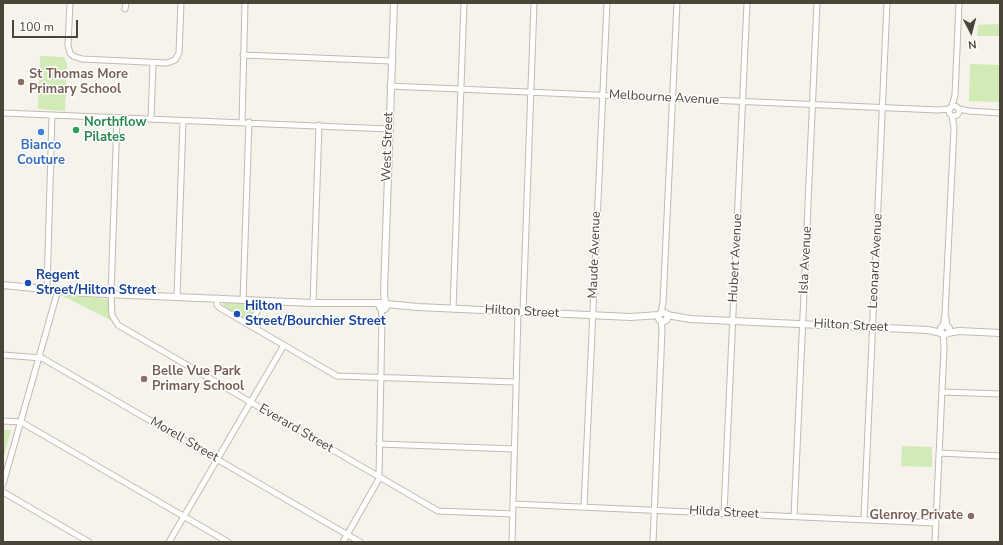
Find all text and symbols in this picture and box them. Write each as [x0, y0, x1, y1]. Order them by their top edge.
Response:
scale bar [14, 12, 80, 38]
north arrow [951, 12, 991, 52]
text: 100 m [19, 19, 54, 35]
text: N [967, 37, 977, 52]
place label: St Thomas More Primary School [29, 67, 128, 98]
marker: St Thomas More Primary School [16, 77, 26, 87]
street label: Melbourne Avenue [608, 87, 720, 109]
street label: West Street [379, 112, 397, 182]
place label: Northflow Pilates [84, 115, 147, 146]
marker: Northflow Pilates [71, 125, 81, 135]
marker: Bianco Couture [36, 127, 46, 137]
place label: Bianco Couture [17, 138, 65, 169]
street label: Maude Avenue [586, 211, 604, 299]
street label: Hubert Avenue [726, 213, 746, 303]
street label: Leonard Avenue [866, 213, 886, 309]
street label: Isla Avenue [796, 226, 816, 294]
place label: Regent Street/Hilton Street [36, 268, 156, 299]
marker: Regent Street/Hilton Street [23, 278, 33, 288]
place label: Hilton Street/Bourchier Street [245, 299, 386, 330]
street label: Hilton Street [484, 302, 560, 322]
marker: Hilton Street/Bourchier Street [232, 309, 242, 319]
street label: Hilton Street [813, 316, 889, 336]
place label: Belle Vue Park Primary School [152, 364, 244, 395]
marker: Belle Vue Park Primary School [139, 374, 149, 384]
street label: Everard Street [256, 401, 336, 457]
street label: Morell Street [147, 414, 221, 466]
street label: Hilda Street [689, 503, 759, 523]
place label: Glenroy Private [869, 508, 963, 524]
marker: Glenroy Private [966, 511, 976, 521]

